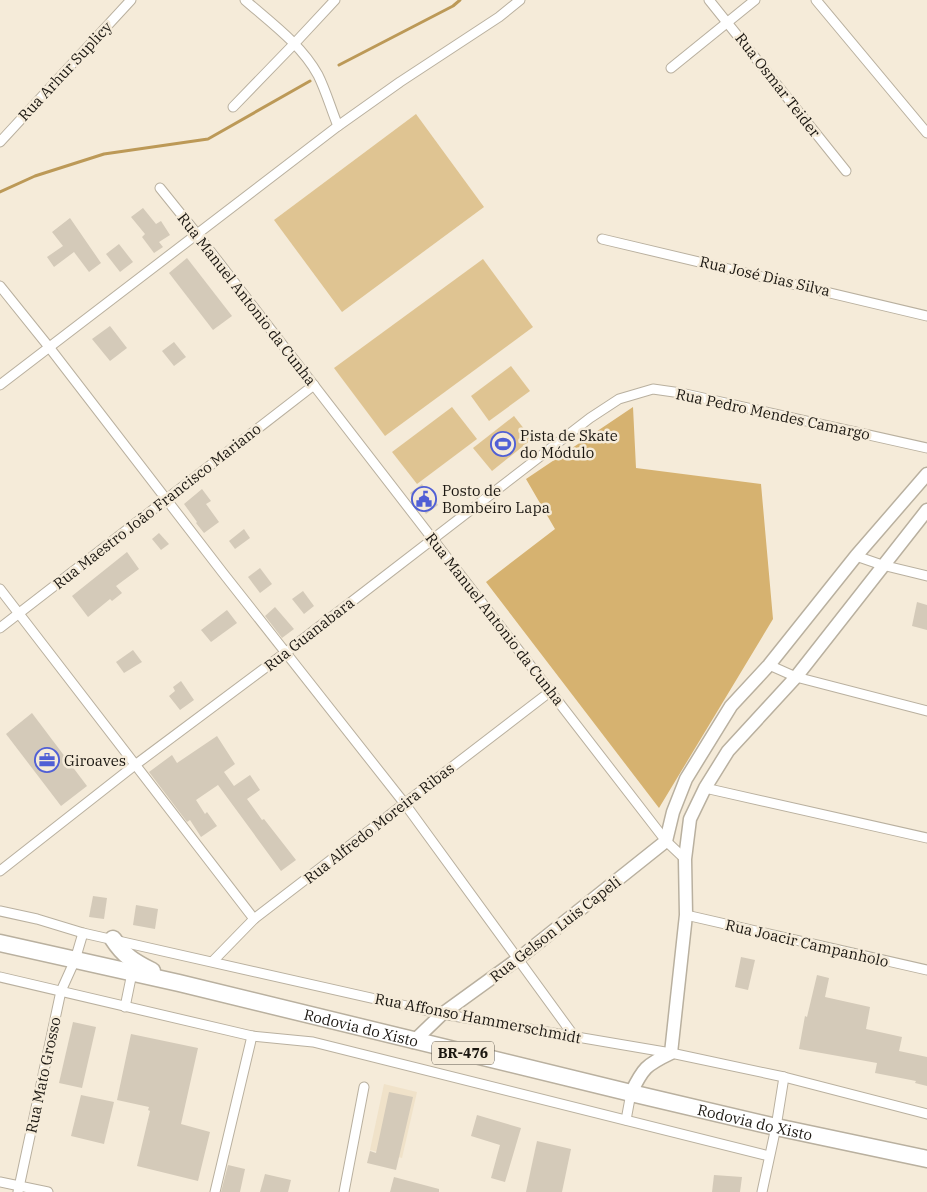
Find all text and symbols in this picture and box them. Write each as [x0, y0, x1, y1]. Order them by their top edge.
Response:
street label: Rua Arhur Suplicy [14, 17, 116, 125]
street label: Rua Osmar Teider [731, 29, 825, 141]
street label: Rua Manuel Antonio da Cunha [174, 209, 320, 389]
street label: Rua José Dias Silva [698, 252, 832, 300]
street label: Rua Pedro Mendes Camargo [674, 384, 872, 444]
street label: Rua Maestro João Francisco Mariano [49, 419, 265, 593]
place label: Pista de Skate do Módulo [520, 426, 618, 462]
sports icon: Pista de Skate do Módulo [490, 431, 516, 457]
place label: Posto de Bombeiro Lapa [442, 481, 550, 517]
public building icon: Posto de Bombeiro Lapa [411, 486, 437, 512]
street label: Rua Manuel Antonio da Cunha [422, 529, 568, 709]
street label: Rua Guanabara [260, 593, 358, 675]
office icon: Giroaves [34, 747, 60, 773]
place label: Giroaves [64, 751, 126, 770]
street label: Rua Alfredo Moreira Ribas [300, 758, 458, 888]
street label: Rua Gelson Luis Capeli [486, 872, 625, 986]
street label: Rua Joacir Campanholo [723, 915, 891, 971]
street label: Rua Affonso Hammerschmidt [373, 989, 583, 1047]
street label: Rodovia do Xisto [302, 1004, 420, 1050]
street label: Rua Mato Grosso [21, 1015, 65, 1135]
road number: BR-476 [432, 1042, 494, 1064]
street label: Rodovia do Xisto [696, 1099, 814, 1144]

